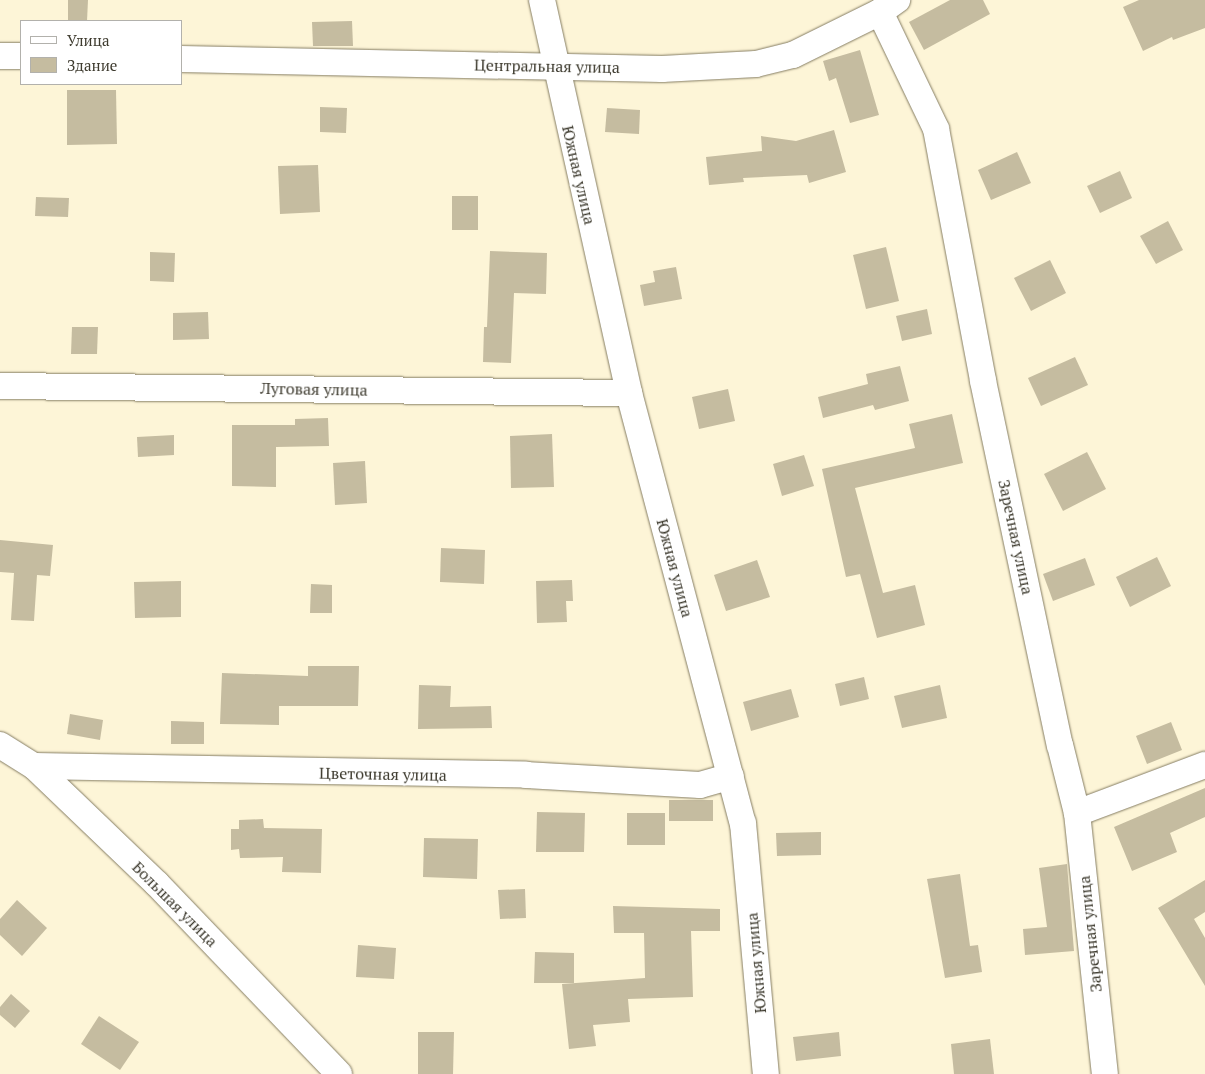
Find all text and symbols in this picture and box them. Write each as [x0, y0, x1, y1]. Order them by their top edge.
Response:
legend [20, 20, 182, 85]
text: Улица [67, 30, 110, 50]
text: Здание [67, 55, 117, 75]
street label: Центральная улица [474, 55, 620, 77]
street label: Южная улица [558, 124, 600, 226]
street label: Луговая улица [260, 378, 368, 400]
street label: Заречная улица [994, 478, 1038, 596]
street label: Южная улица [653, 517, 697, 619]
street label: Цветочная улица [319, 763, 447, 785]
street label: Большая улица [128, 857, 222, 951]
street label: Заречная улица [1074, 875, 1106, 993]
street label: Южная улица [742, 912, 770, 1014]

